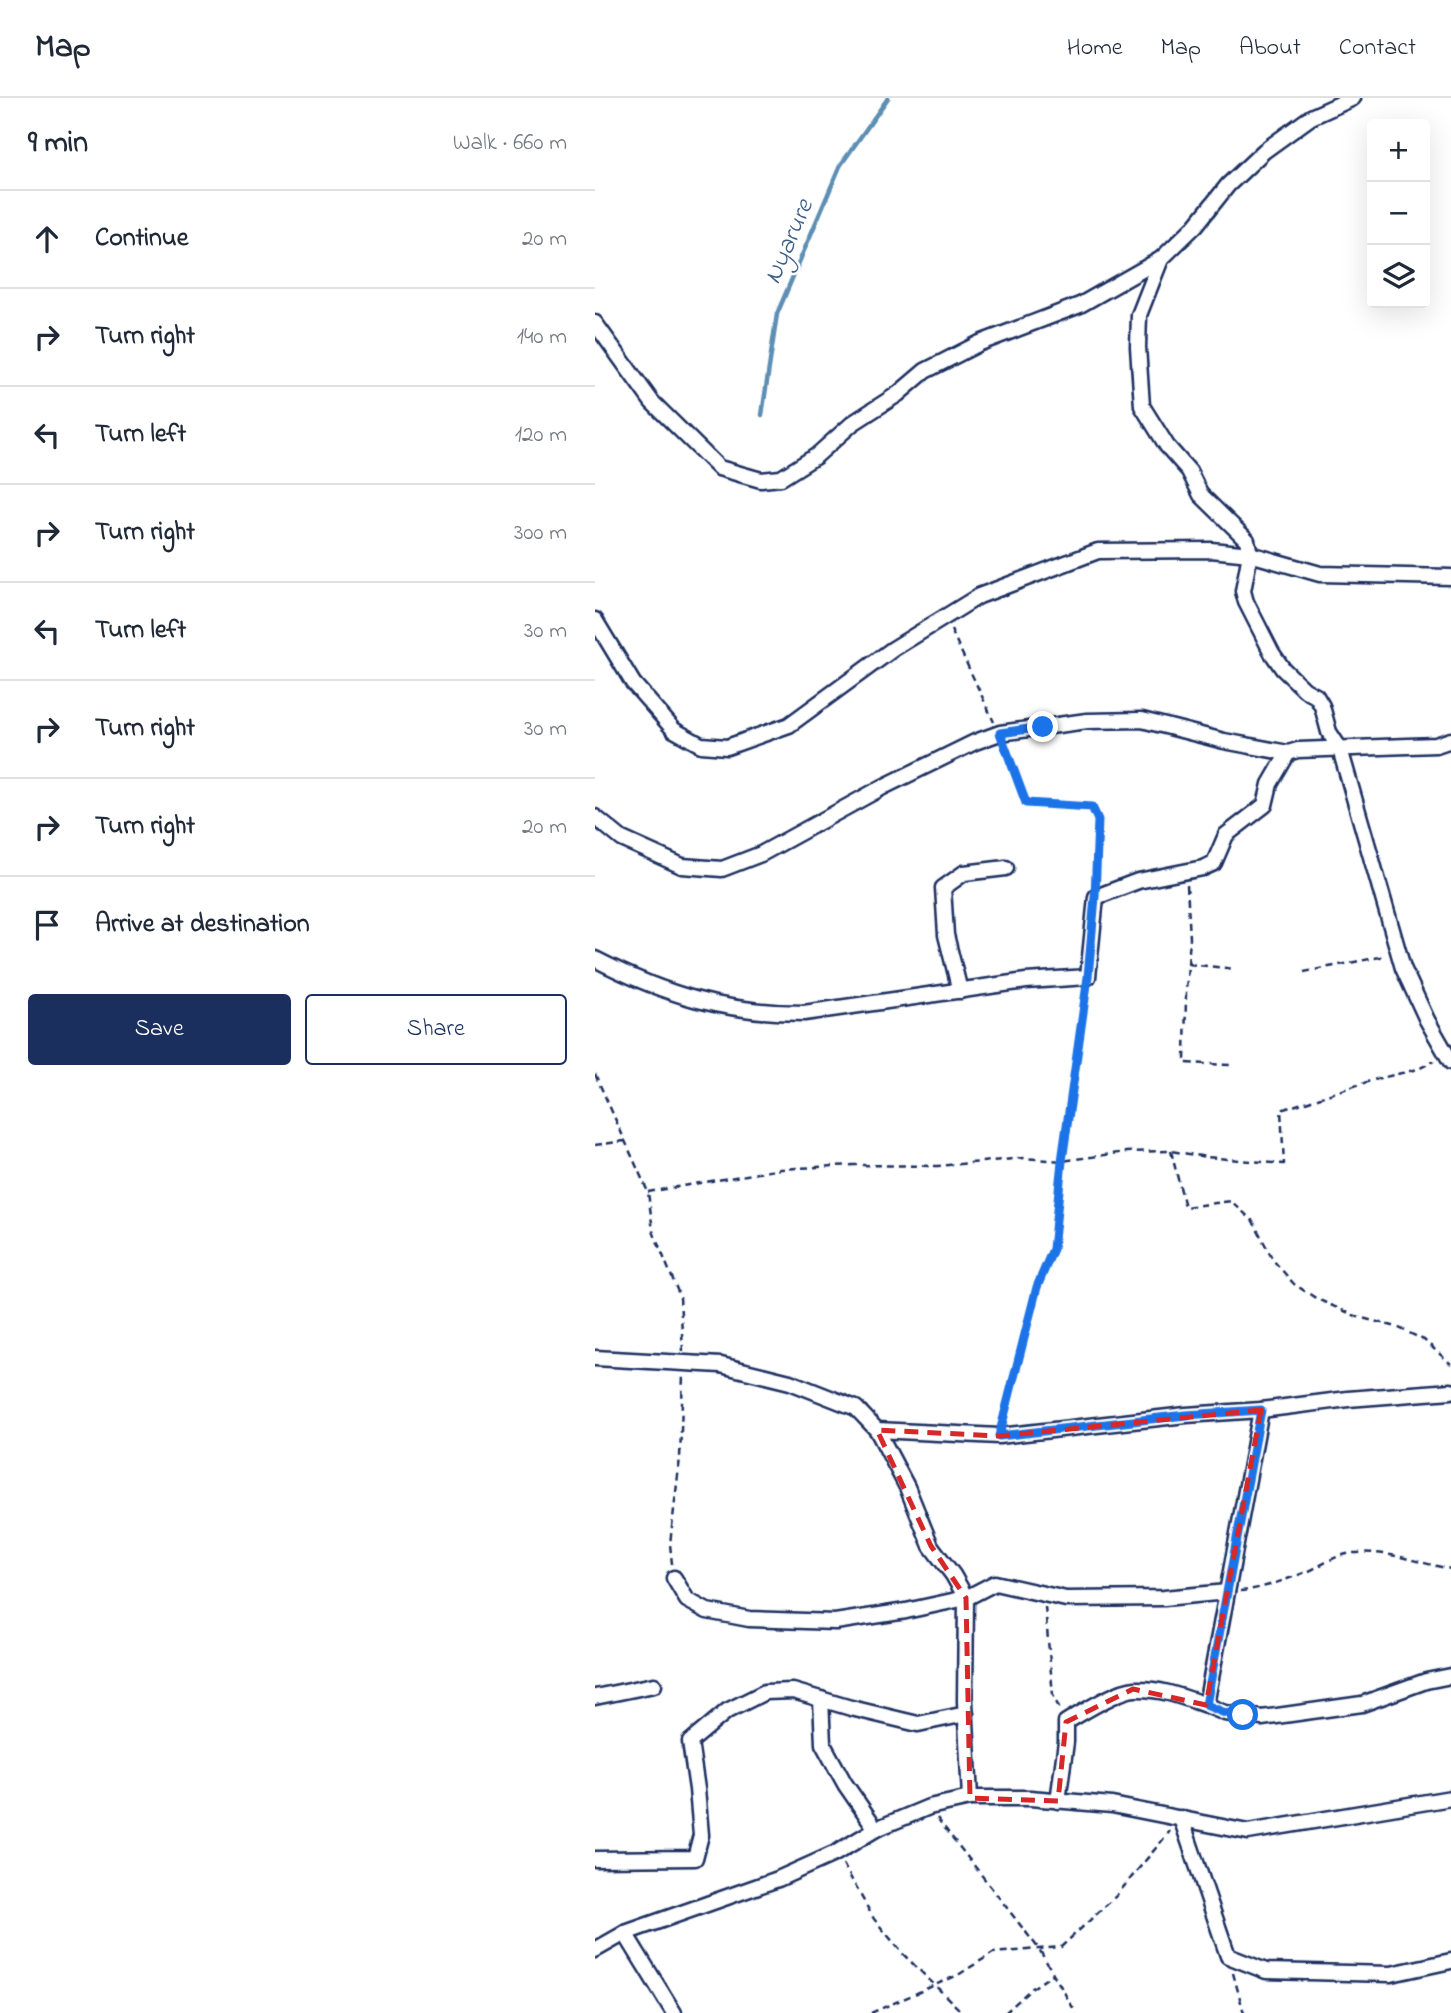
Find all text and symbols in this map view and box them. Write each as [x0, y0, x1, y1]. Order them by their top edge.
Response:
text: Map [35, 24, 91, 72]
text: Home [1067, 31, 1123, 66]
text: Map [1161, 31, 1201, 66]
text: About [1239, 31, 1301, 66]
text: Contact [1339, 31, 1416, 66]
map controls [1367, 119, 1430, 308]
button: + [1367, 119, 1430, 182]
text: 9 min [28, 122, 88, 166]
text: Walk · 660 m [453, 127, 567, 160]
button: − [1367, 182, 1430, 245]
water label: Nyarure [755, 193, 825, 290]
icon: ahead [28, 220, 66, 258]
text: Continue [95, 220, 188, 258]
text: 20 m [522, 223, 567, 256]
button: layers [1367, 245, 1430, 308]
icon: right [28, 318, 66, 356]
text: Turn right [95, 318, 195, 356]
text: 140 m [517, 321, 567, 354]
icon: left [28, 416, 66, 454]
text: Turn left [95, 416, 186, 454]
text: 120 m [515, 419, 567, 452]
icon: right [28, 514, 66, 552]
text: Turn right [95, 514, 195, 552]
text: 300 m [514, 517, 567, 550]
icon: left [28, 612, 66, 650]
text: Turn left [95, 612, 186, 650]
text: 30 m [524, 615, 567, 648]
icon: right [28, 710, 66, 748]
text: Turn right [95, 710, 195, 748]
route end [1027, 711, 1058, 742]
text: 30 m [524, 713, 567, 746]
icon: right [28, 808, 66, 846]
text: Turn right [95, 808, 195, 846]
text: 20 m [522, 811, 567, 844]
icon: arrive [28, 906, 66, 944]
text: Arrive at destination [95, 906, 310, 944]
button: Save [28, 994, 291, 1065]
button: Share [305, 994, 567, 1065]
route start [1227, 1699, 1258, 1730]

